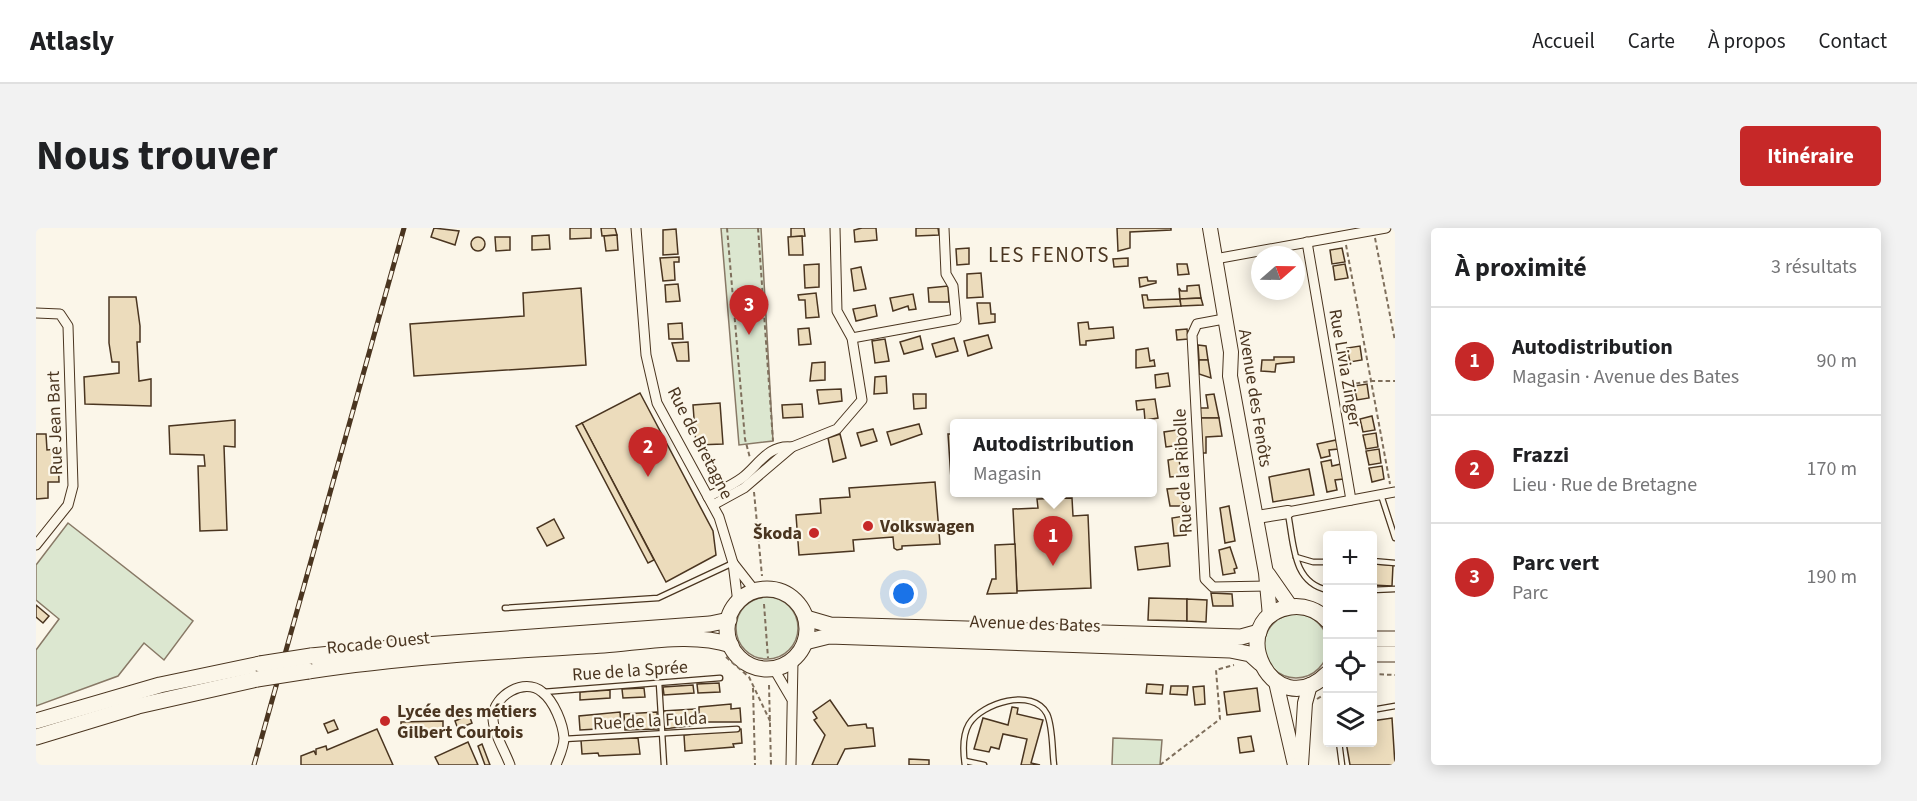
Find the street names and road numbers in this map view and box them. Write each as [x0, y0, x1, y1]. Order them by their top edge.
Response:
street label: Rue Livia Zinger [1322, 307, 1368, 430]
street label: Avenue des Fenôts [1232, 327, 1278, 469]
street label: Rue Jean Bart [41, 370, 69, 476]
street label: Rue de Bretagne [661, 382, 739, 504]
street label: Rue de la Ribolle [1167, 408, 1199, 534]
street label: Avenue des Bates [969, 609, 1101, 639]
street label: Rocade Ouest [325, 625, 431, 661]
street label: Rue de la Sprée [571, 654, 689, 688]
street label: Rue de la Fulda [592, 706, 708, 736]

